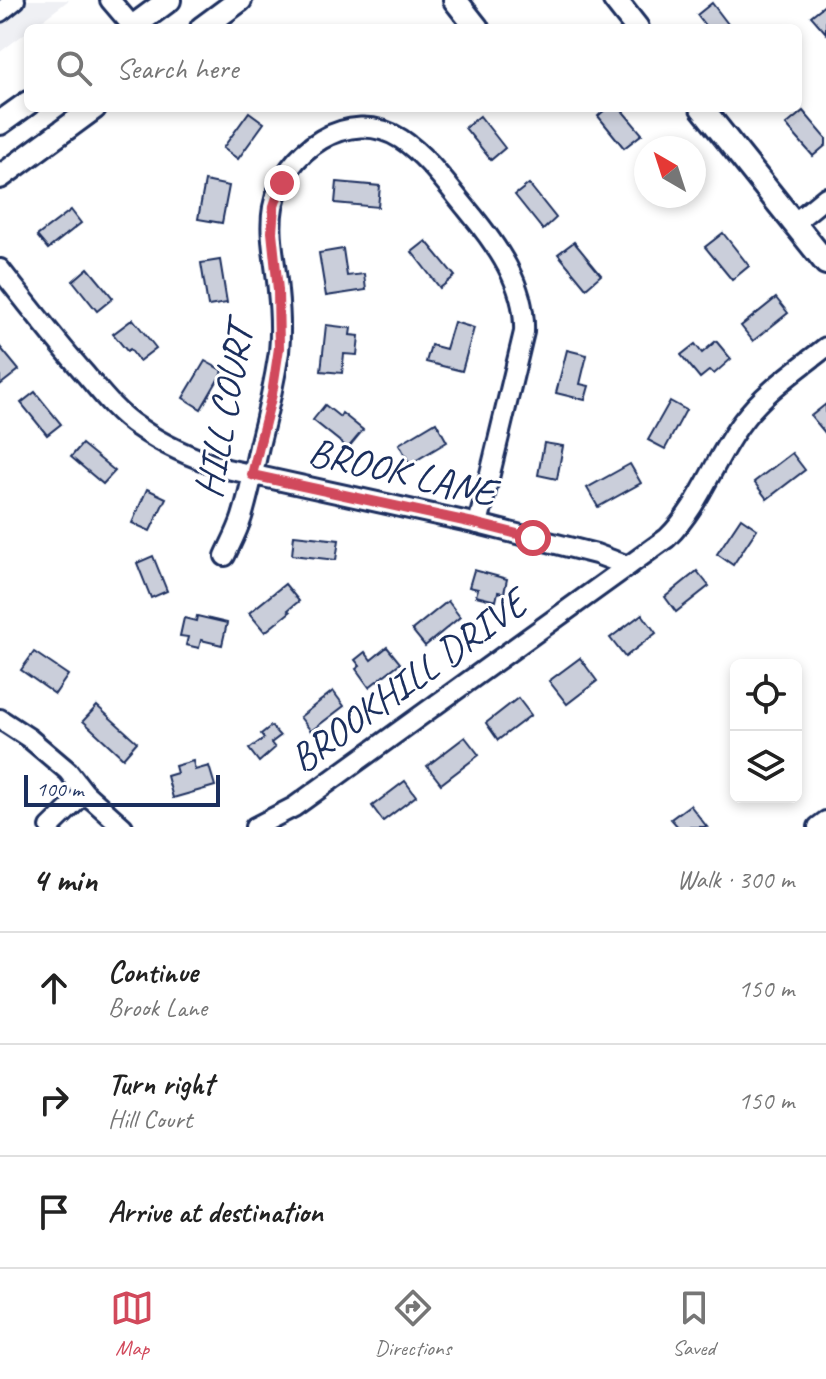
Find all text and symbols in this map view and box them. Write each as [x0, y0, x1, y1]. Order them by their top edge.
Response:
search box [24, 24, 802, 112]
icon: search [52, 46, 96, 90]
text: Search here [116, 49, 238, 87]
north arrow [634, 136, 706, 208]
route end [264, 165, 300, 201]
street label: HILL COURT [183, 311, 267, 502]
street label: BROOK LANE [304, 426, 505, 519]
route start [515, 520, 551, 556]
street label: BROOKHILL DRIVE [280, 575, 540, 784]
map controls [730, 659, 802, 803]
button: locate [730, 659, 802, 731]
button: layers [730, 731, 802, 803]
scale bar [24, 771, 220, 807]
text: 100 m [36, 775, 83, 803]
text: 4 min [32, 858, 97, 901]
text: Walk · 300 m [677, 863, 794, 896]
text: Continue [108, 953, 198, 991]
icon: ahead [32, 966, 76, 1010]
text: 150 m [738, 972, 794, 1005]
text: Brook Lane [108, 991, 207, 1024]
text: Turn right [108, 1065, 213, 1103]
icon: right [32, 1078, 76, 1122]
text: 150 m [738, 1084, 794, 1117]
text: Hill Court [108, 1103, 192, 1136]
icon: arrive [32, 1190, 76, 1234]
text: Arrive at destination [108, 1193, 323, 1231]
tab: Map [110, 1286, 154, 1362]
tab: Directions [375, 1286, 451, 1362]
tab: Saved [672, 1286, 716, 1362]

